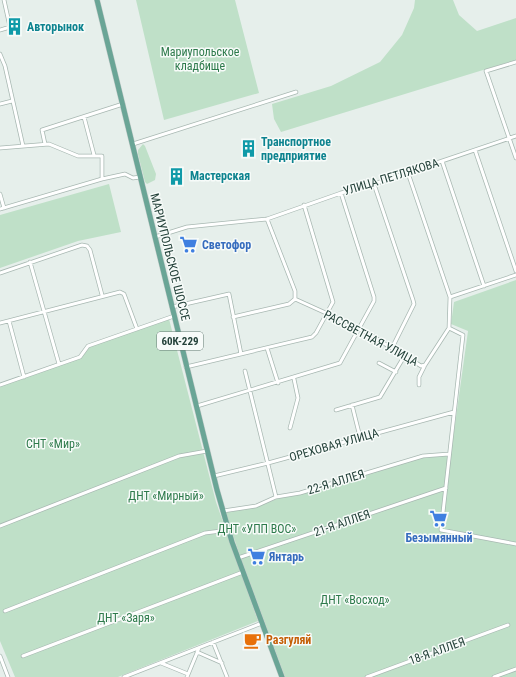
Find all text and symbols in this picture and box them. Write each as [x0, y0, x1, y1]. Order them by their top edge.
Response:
building icon: Авторынок [4, 17, 24, 37]
place label: Авторынок [27, 20, 84, 34]
park label: Мариупольское кладбище [161, 45, 240, 73]
place label: Транспортное предприятие [261, 135, 331, 163]
building icon: Транспортное предприятие [238, 139, 258, 159]
street label: УЛИЦА ПЕТЛЯКОВА [341, 156, 441, 198]
building icon: Мастерская [167, 166, 187, 186]
place label: Мастерская [190, 169, 250, 183]
street label: МАРИУПОЛЬСКОЕ ШОССЕ [147, 192, 193, 322]
supermarket icon: Светофор [179, 235, 199, 255]
place label: Светофор [202, 238, 251, 252]
street label: РАССВЕТНАЯ УЛИЦА [321, 307, 421, 369]
road number: 60К-229 [157, 332, 203, 350]
street label: ОРЕХОВАЯ УЛИЦА [288, 426, 380, 464]
park label: СНТ «Мир» [26, 437, 80, 451]
street label: 22-Я АЛЛЕЯ [306, 467, 366, 497]
park label: ДНТ «Мирный» [128, 489, 204, 503]
street label: 21-Я АЛЛЕЯ [312, 507, 372, 539]
supermarket icon: Безымянный [429, 509, 449, 529]
park label: ДНТ «УПП ВОС» [218, 522, 296, 536]
place label: Безымянный [405, 531, 473, 545]
supermarket icon: Янтарь [246, 547, 266, 567]
place label: Янтарь [268, 550, 304, 564]
park label: ДНТ «Восход» [320, 593, 390, 607]
park label: ДНТ «Заря» [97, 611, 155, 625]
cafe icon: Разгуляй [243, 630, 263, 650]
place label: Разгуляй [266, 633, 311, 647]
street label: 18-Я АЛЛЕЯ [407, 634, 467, 668]

